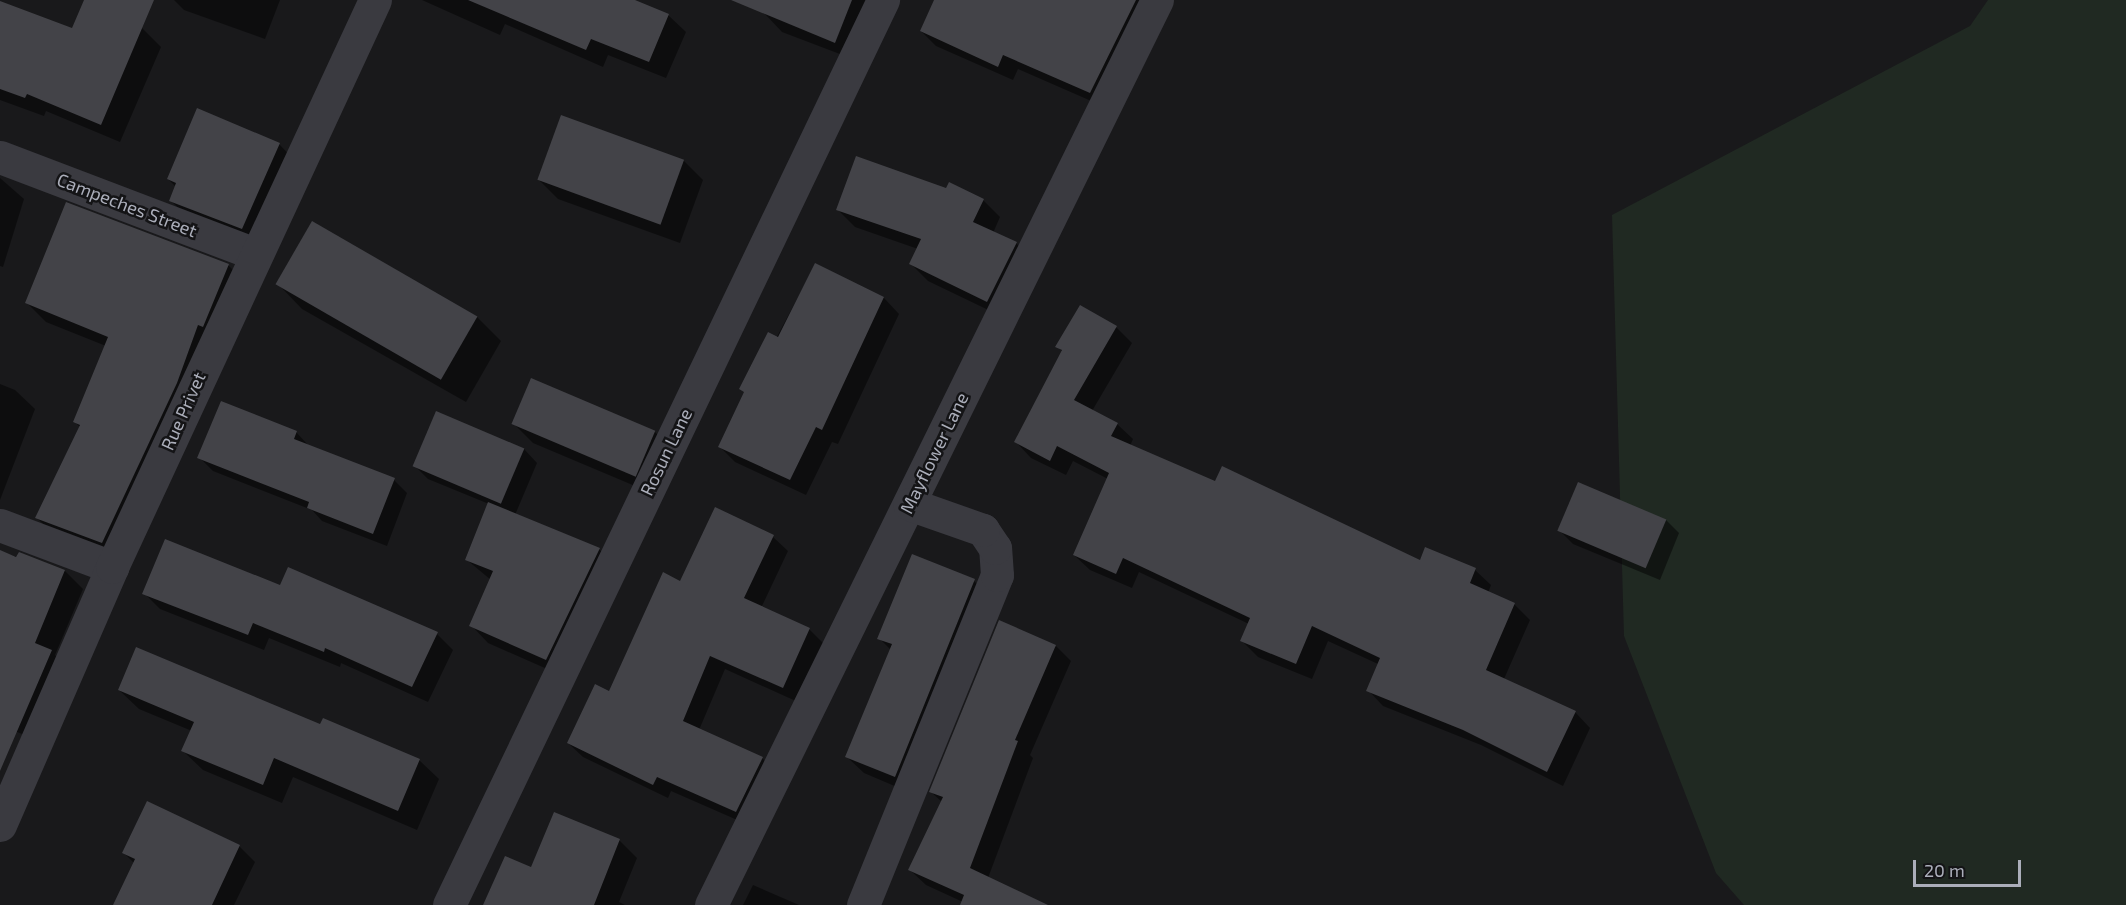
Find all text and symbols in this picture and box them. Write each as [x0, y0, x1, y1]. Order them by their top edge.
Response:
street label: Campeches Street [54, 168, 200, 242]
street label: Rue Privet [156, 369, 210, 453]
street label: Mayflower Lane [895, 389, 973, 517]
street label: Rosun Lane [636, 405, 696, 499]
scale bar [1916, 848, 2024, 886]
text: 20 m [1924, 859, 1965, 881]

